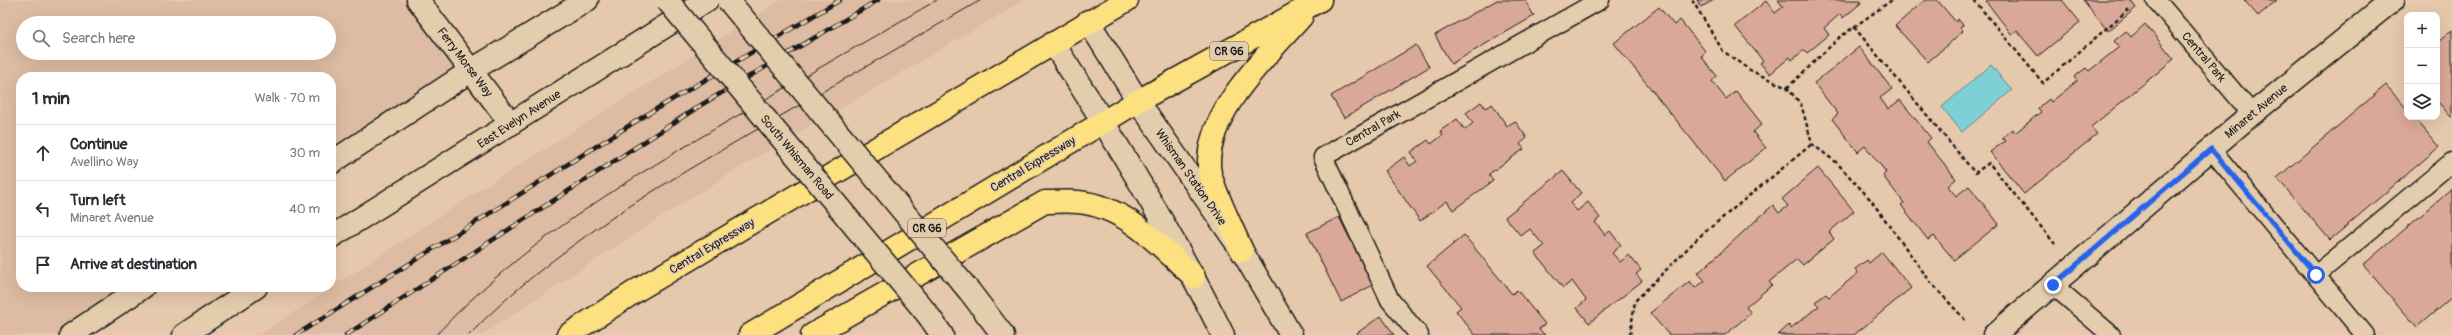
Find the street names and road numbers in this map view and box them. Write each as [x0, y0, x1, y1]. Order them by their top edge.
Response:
street label: Ferry Morse Way [434, 25, 496, 100]
street label: Central Park [2178, 29, 2229, 85]
road number: CR G6 [1210, 42, 1248, 60]
street label: Minaret Avenue [2222, 81, 2291, 142]
street label: East Evelyn Avenue [475, 87, 564, 152]
street label: Central Park [1343, 107, 1403, 150]
street label: South Whisman Road [757, 112, 837, 203]
street label: Whisman Station Drive [1152, 126, 1230, 228]
street label: Central Expressway [988, 133, 1079, 196]
street label: Central Expressway [667, 215, 758, 278]
road number: CR G6 [908, 219, 946, 237]

